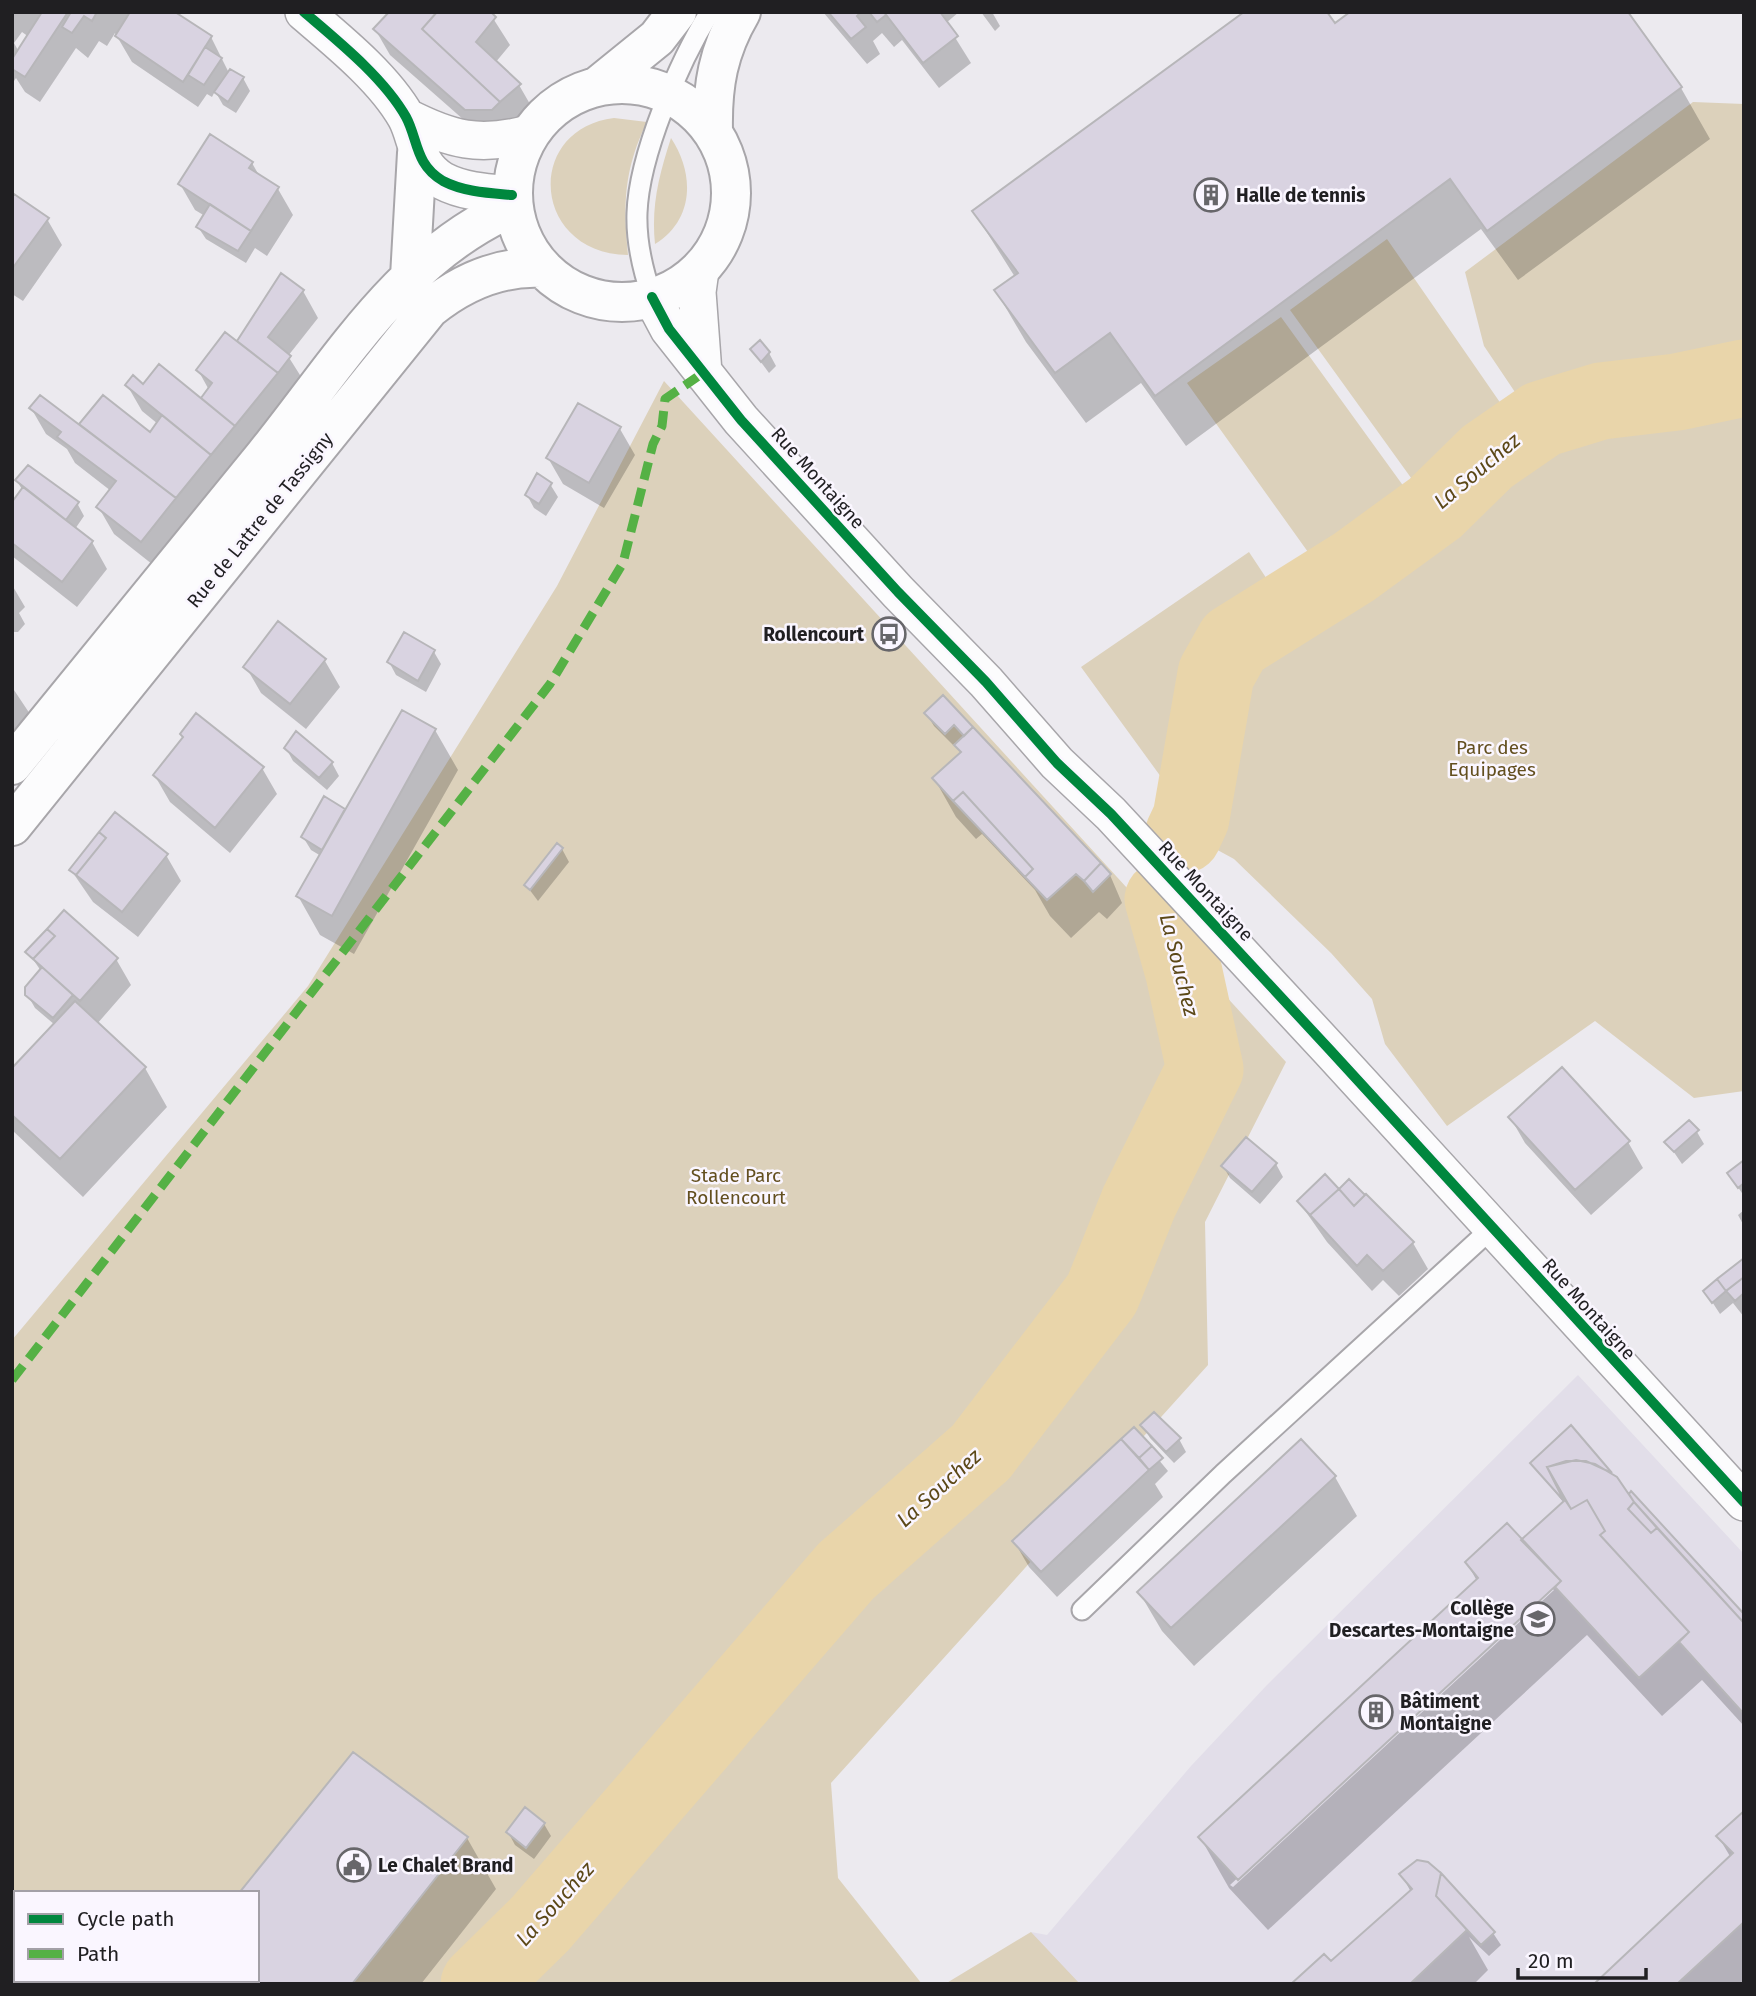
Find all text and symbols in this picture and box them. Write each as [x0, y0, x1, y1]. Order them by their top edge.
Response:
building icon: Halle de tennis [1192, 176, 1230, 214]
place label: Halle de tennis [1236, 184, 1365, 207]
street label: Rue Montaigne [766, 422, 870, 534]
street label: Rue de Lattre de Tassigny [182, 427, 338, 612]
water label: La Souchez [1429, 427, 1526, 515]
bus stop icon: Rollencourt [870, 615, 908, 653]
place label: Rollencourt [763, 623, 865, 646]
park label: Parc des Equipages [1448, 736, 1536, 781]
street label: Rue Montaigne [1154, 836, 1258, 946]
water label: La Souchez [1154, 911, 1205, 1020]
park label: Stade Parc Rollencourt [686, 1164, 786, 1209]
street label: Rue Montaigne [1537, 1253, 1641, 1365]
water label: La Souchez [891, 1443, 987, 1533]
place label: Collège Descartes-Montaigne [1329, 1597, 1514, 1642]
school or university icon: Collège Descartes-Montaigne [1519, 1600, 1557, 1638]
place label: Bâtiment Montaigne [1400, 1690, 1492, 1735]
building icon: Bâtiment Montaigne [1357, 1693, 1395, 1731]
public building icon: Le Chalet Brand [335, 1846, 373, 1884]
place label: Le Chalet Brand [378, 1854, 514, 1877]
water label: La Souchez [510, 1856, 600, 1952]
legend [14, 1891, 259, 1982]
text: Cycle path [77, 1906, 175, 1932]
scale bar [1518, 1937, 1646, 1981]
text: Path [77, 1941, 119, 1967]
text: 20 m [1528, 1948, 1574, 1974]

